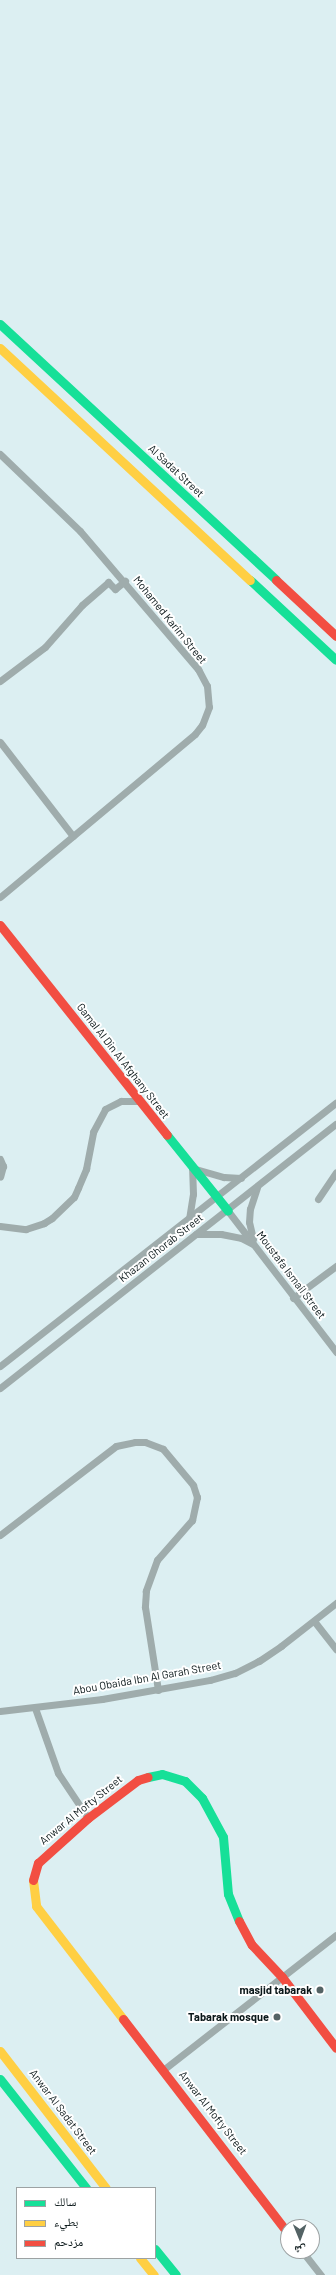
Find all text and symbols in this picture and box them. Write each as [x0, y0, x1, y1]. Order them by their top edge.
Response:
street label: Al Sadat Street [145, 442, 207, 500]
street label: Mohamed Karim Street [131, 574, 209, 666]
street label: Gamal Al Din Al Afghany Street [74, 1001, 172, 1121]
street label: Khazan Ghorab Street [116, 1211, 206, 1285]
street label: Moustafa Ismail Street [254, 1228, 328, 1322]
street label: Abou Obaida Ibn Al Garah Street [72, 1658, 222, 1698]
street label: Anwar Al Mofty Street [37, 1773, 125, 1847]
place label: masjid tabarak [240, 1983, 312, 1997]
marker: masjid tabarak [315, 1985, 325, 1995]
place label: Tabarak mosque [188, 2010, 269, 2024]
marker: Tabarak mosque [272, 2012, 282, 2022]
street label: Anwar Al Sadat Street [27, 2067, 99, 2157]
street label: Anwar Al Mofty Street [176, 2069, 250, 2157]
legend [16, 2187, 156, 2259]
text: سالك [54, 2194, 76, 2208]
text: بطيء [54, 2214, 78, 2228]
north arrow [280, 2219, 320, 2259]
text: مزدحم [54, 2234, 83, 2248]
text: ش [294, 2244, 306, 2257]

